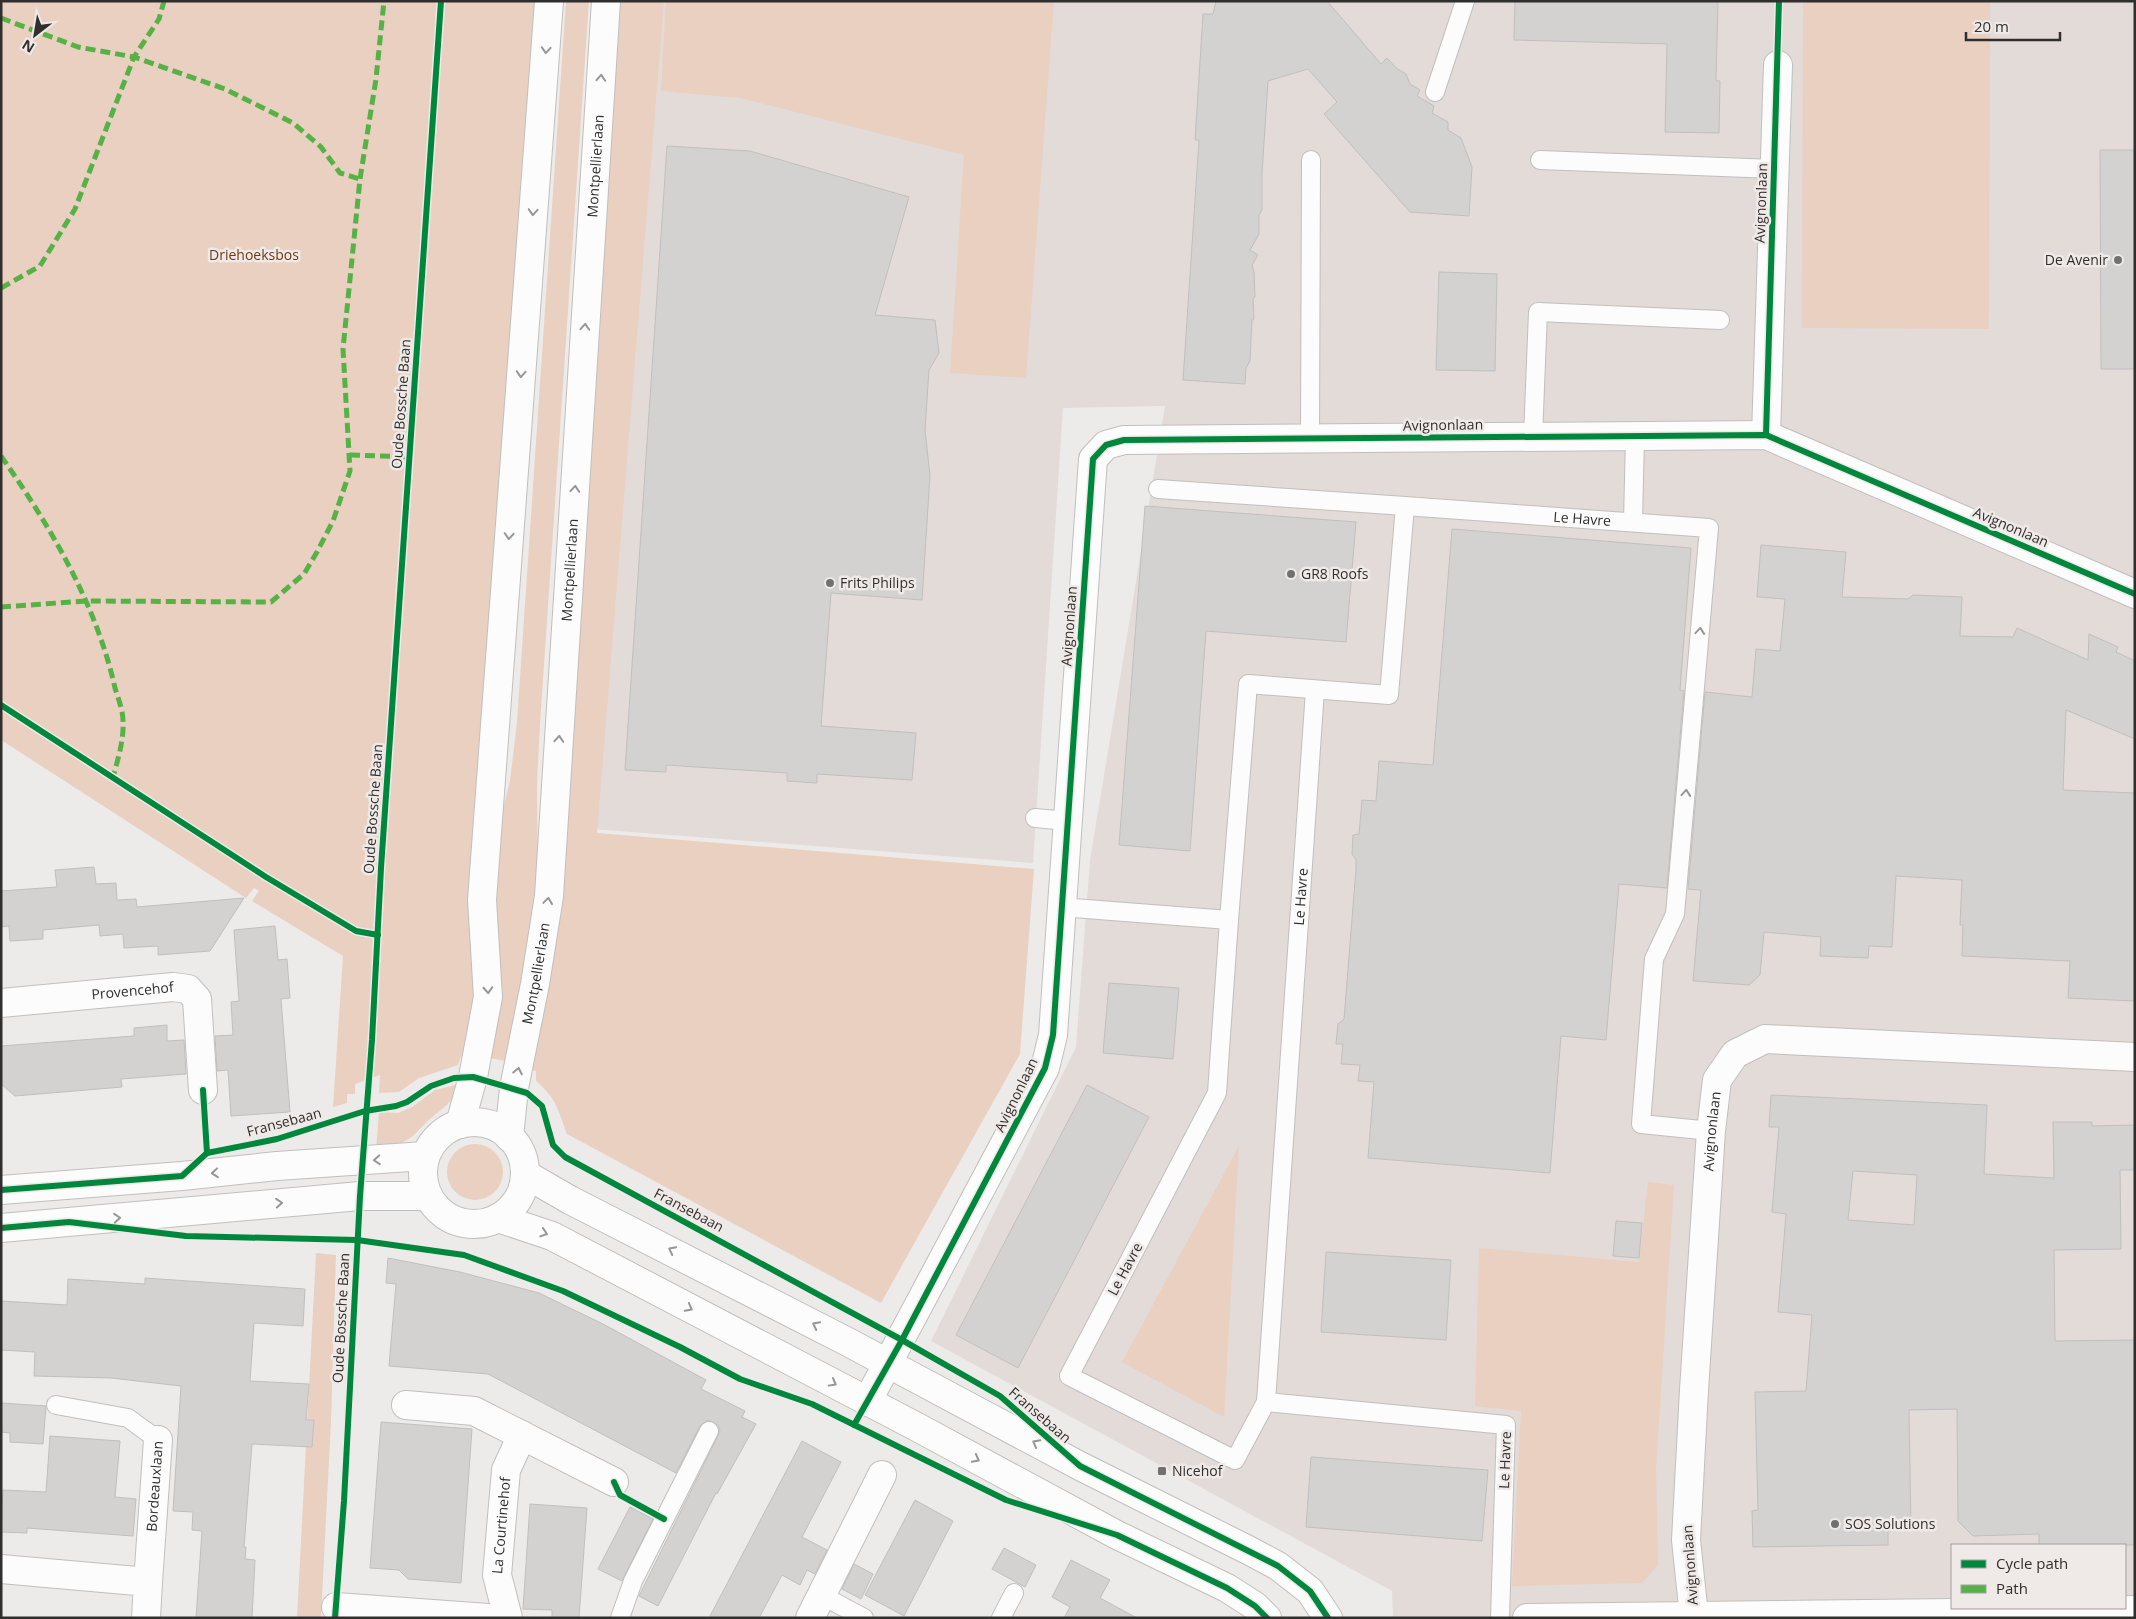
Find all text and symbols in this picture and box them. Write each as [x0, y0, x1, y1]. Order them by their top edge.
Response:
north arrow [10, 10, 60, 60]
scale bar [1966, 10, 2060, 42]
text: 20 m [1974, 16, 2009, 36]
text: N [18, 35, 38, 58]
one-way arrow [540, 46, 551, 54]
one-way arrow [596, 73, 607, 81]
street label: Montpellierlaan [582, 114, 608, 218]
street label: Avignonlaan [1750, 163, 1771, 243]
one-way arrow [528, 208, 539, 216]
park label: Driehoeksbos [209, 245, 299, 264]
place label: De Avenir [2045, 250, 2108, 269]
marker: De Avenir [2112, 254, 2124, 266]
one-way arrow [580, 323, 591, 331]
street label: Oude Bossche Baan [386, 338, 415, 470]
one-way arrow [516, 370, 527, 378]
street label: Avignonlaan [1403, 414, 1483, 435]
one-way arrow [569, 485, 580, 493]
street label: Avignonlaan [1971, 502, 2052, 551]
street label: Le Havre [1553, 507, 1612, 530]
street label: Montpellierlaan [557, 518, 582, 622]
one-way arrow [504, 532, 515, 540]
place label: GR8 Roofs [1301, 564, 1369, 583]
marker: GR8 Roofs [1285, 568, 1297, 580]
place label: Frits Philips [840, 573, 915, 592]
marker: Frits Philips [824, 577, 836, 589]
street label: Avignonlaan [1056, 585, 1081, 667]
one-way arrow [1695, 627, 1706, 635]
one-way arrow [554, 734, 565, 742]
street label: Oude Bossche Baan [358, 743, 387, 875]
one-way arrow [1681, 789, 1692, 797]
street label: Le Havre [1289, 867, 1312, 926]
one-way arrow [543, 897, 553, 905]
street label: Montpellierlaan [517, 921, 554, 1026]
street label: Provencehof [90, 977, 176, 1004]
one-way arrow [482, 986, 493, 994]
street label: Avignonlaan [989, 1055, 1042, 1135]
one-way arrow [512, 1066, 522, 1075]
street label: Avignonlaan [1698, 1090, 1725, 1172]
street label: Fransebaan [244, 1102, 323, 1141]
one-way arrow [373, 1154, 381, 1165]
one-way arrow [211, 1167, 219, 1178]
street label: Fransebaan [651, 1183, 727, 1236]
one-way arrow [275, 1198, 283, 1209]
one-way arrow [114, 1212, 122, 1223]
one-way arrow [539, 1228, 548, 1238]
street label: Le Havre [1103, 1239, 1147, 1299]
one-way arrow [668, 1247, 677, 1257]
street label: Oude Bossche Baan [328, 1252, 353, 1384]
one-way arrow [683, 1301, 692, 1311]
one-way arrow [812, 1321, 821, 1331]
one-way arrow [827, 1377, 836, 1387]
street label: Fransebaan [1005, 1382, 1075, 1447]
street label: Le Havre [1494, 1431, 1515, 1489]
one-way arrow [1033, 1439, 1042, 1449]
street label: Bordeauxlaan [142, 1440, 167, 1532]
one-way arrow [971, 1453, 980, 1463]
place label: Nicehof [1172, 1461, 1224, 1480]
marker: Nicehof [1156, 1465, 1168, 1477]
street label: La Courtinehof [487, 1475, 514, 1575]
place label: SOS Solutions [1845, 1514, 1936, 1533]
marker: SOS Solutions [1829, 1518, 1841, 1530]
street label: Avignonlaan [1677, 1524, 1702, 1606]
legend [1951, 1544, 2126, 1609]
text: Cycle path [1996, 1553, 2068, 1573]
text: Path [1996, 1578, 2028, 1598]

